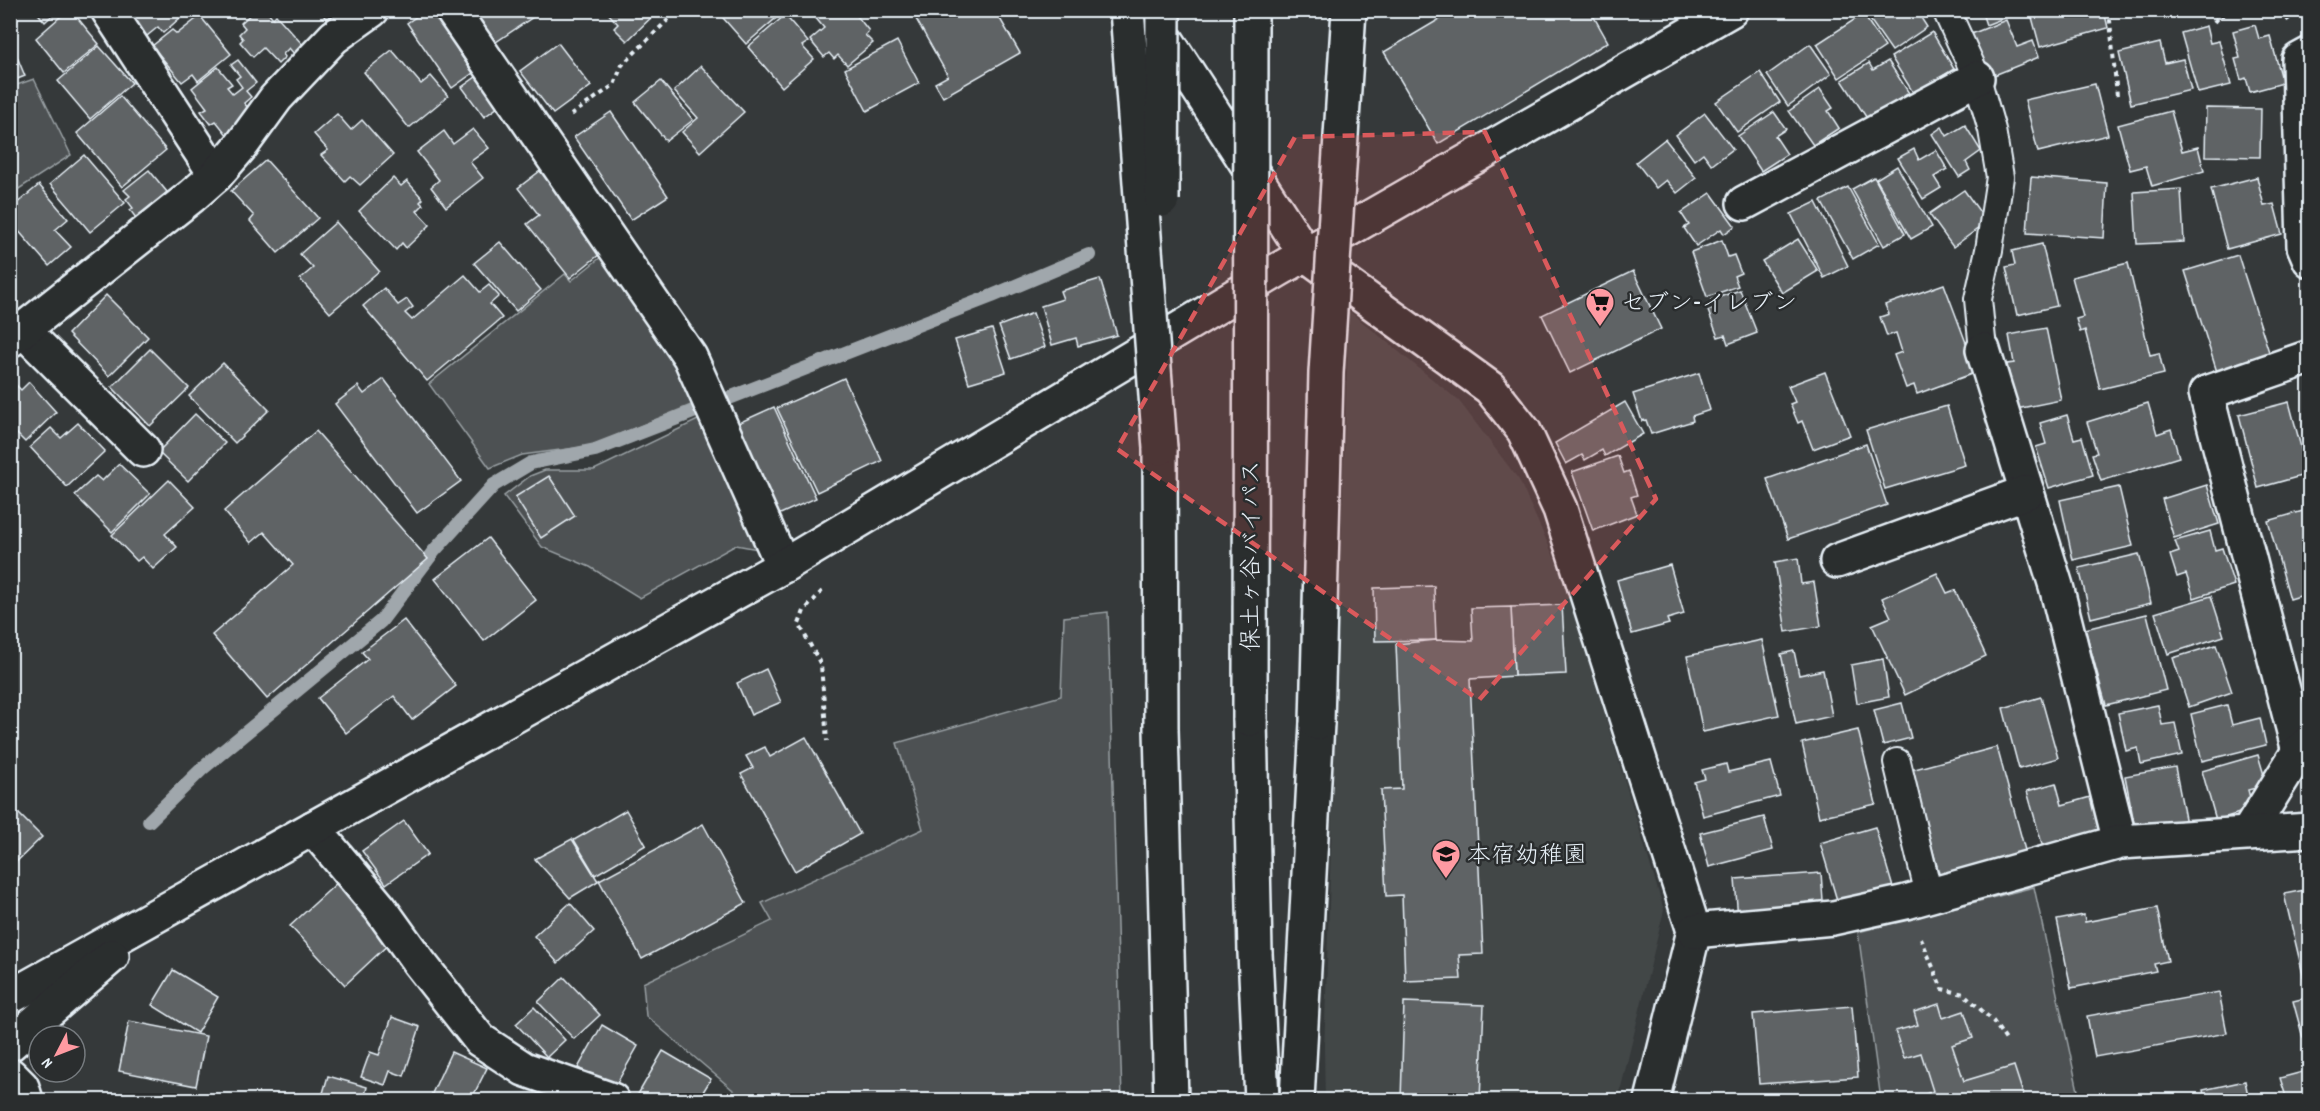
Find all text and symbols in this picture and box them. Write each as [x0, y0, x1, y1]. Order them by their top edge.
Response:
supermarket icon: セブン-イレブン [1584, 286, 1616, 328]
place label: セブン-イレブン [1621, 288, 1797, 322]
street label: 保土ヶ谷バイパス [1236, 460, 1270, 652]
school or university icon: 本宿幼稚園 [1430, 838, 1462, 880]
place label: 本宿幼稚園 [1467, 840, 1587, 874]
north arrow [27, 1024, 87, 1084]
text: N [36, 1052, 59, 1073]

